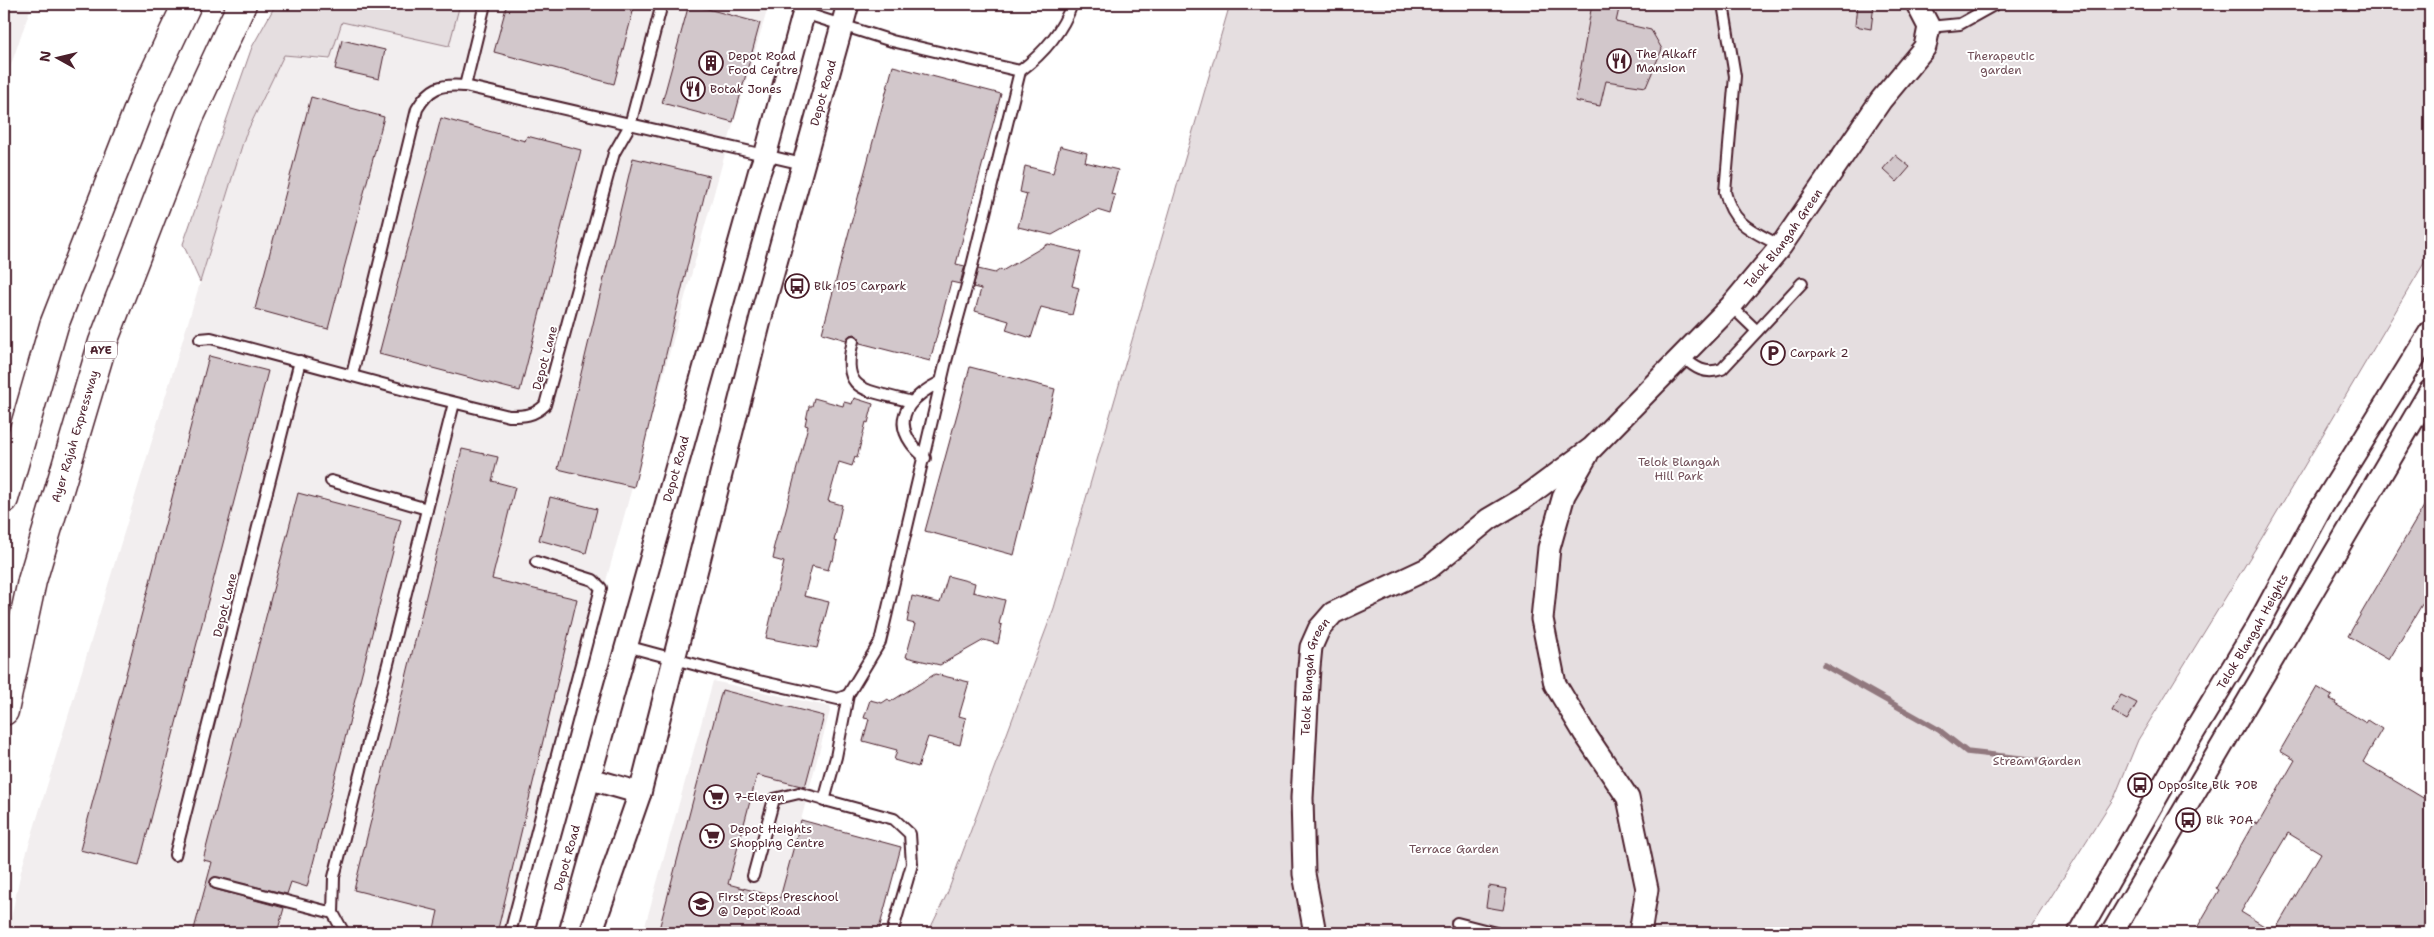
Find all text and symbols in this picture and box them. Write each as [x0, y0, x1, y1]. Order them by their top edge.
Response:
north arrow [32, 32, 82, 82]
place label: The Alkaff Mansion [1636, 46, 1697, 76]
place label: Depot Road Food Centre [728, 48, 799, 78]
restaurant icon: The Alkaff Mansion [1606, 48, 1632, 74]
park label: Therapeutic garden [1967, 48, 2035, 78]
text: N [35, 49, 55, 63]
building icon: Depot Road Food Centre [698, 50, 724, 76]
street label: Depot Road [806, 58, 840, 128]
restaurant icon: Botak Jones [680, 76, 706, 102]
place label: Botak Jones [710, 81, 782, 97]
street label: Telok Blangah Green [1741, 186, 1826, 292]
bus stop icon: Blk 105 Carpark [784, 273, 810, 299]
place label: Blk 105 Carpark [814, 278, 907, 294]
street label: Depot Lane [529, 324, 561, 392]
parking icon: Carpark 2 [1760, 340, 1786, 366]
road number: AYE [85, 342, 117, 358]
place label: Carpark 2 [1790, 345, 1849, 361]
street label: Ayer Rajah Expressway [48, 368, 102, 504]
street label: Depot Road [659, 434, 693, 504]
park label: Telok Blangah Hill Park [1638, 454, 1720, 484]
street label: Depot Lane [209, 571, 241, 639]
street label: Telok Blangah Heights [2213, 571, 2292, 692]
street label: Telok Blangah Green [1297, 614, 1333, 736]
park label: Stream Garden [1993, 753, 2081, 769]
bus stop icon: Opposite Blk 70B [2127, 772, 2153, 798]
place label: Opposite Blk 70B [2158, 777, 2258, 793]
supermarket icon: 7-Eleven [703, 784, 729, 810]
place label: 7-Eleven [734, 789, 785, 805]
bus stop icon: Blk 70A [2175, 807, 2201, 833]
place label: Blk 70A [2206, 812, 2254, 828]
place label: Depot Heights Shopping Centre [730, 821, 825, 851]
street label: Depot Road [550, 823, 584, 893]
supermarket icon: Depot Heights Shopping Centre [699, 823, 725, 849]
park label: Terrace Garden [1409, 841, 1499, 857]
place label: First Steps Preschool @ Depot Road [718, 889, 839, 919]
school or university icon: First Steps Preschool @ Depot Road [688, 891, 714, 917]

